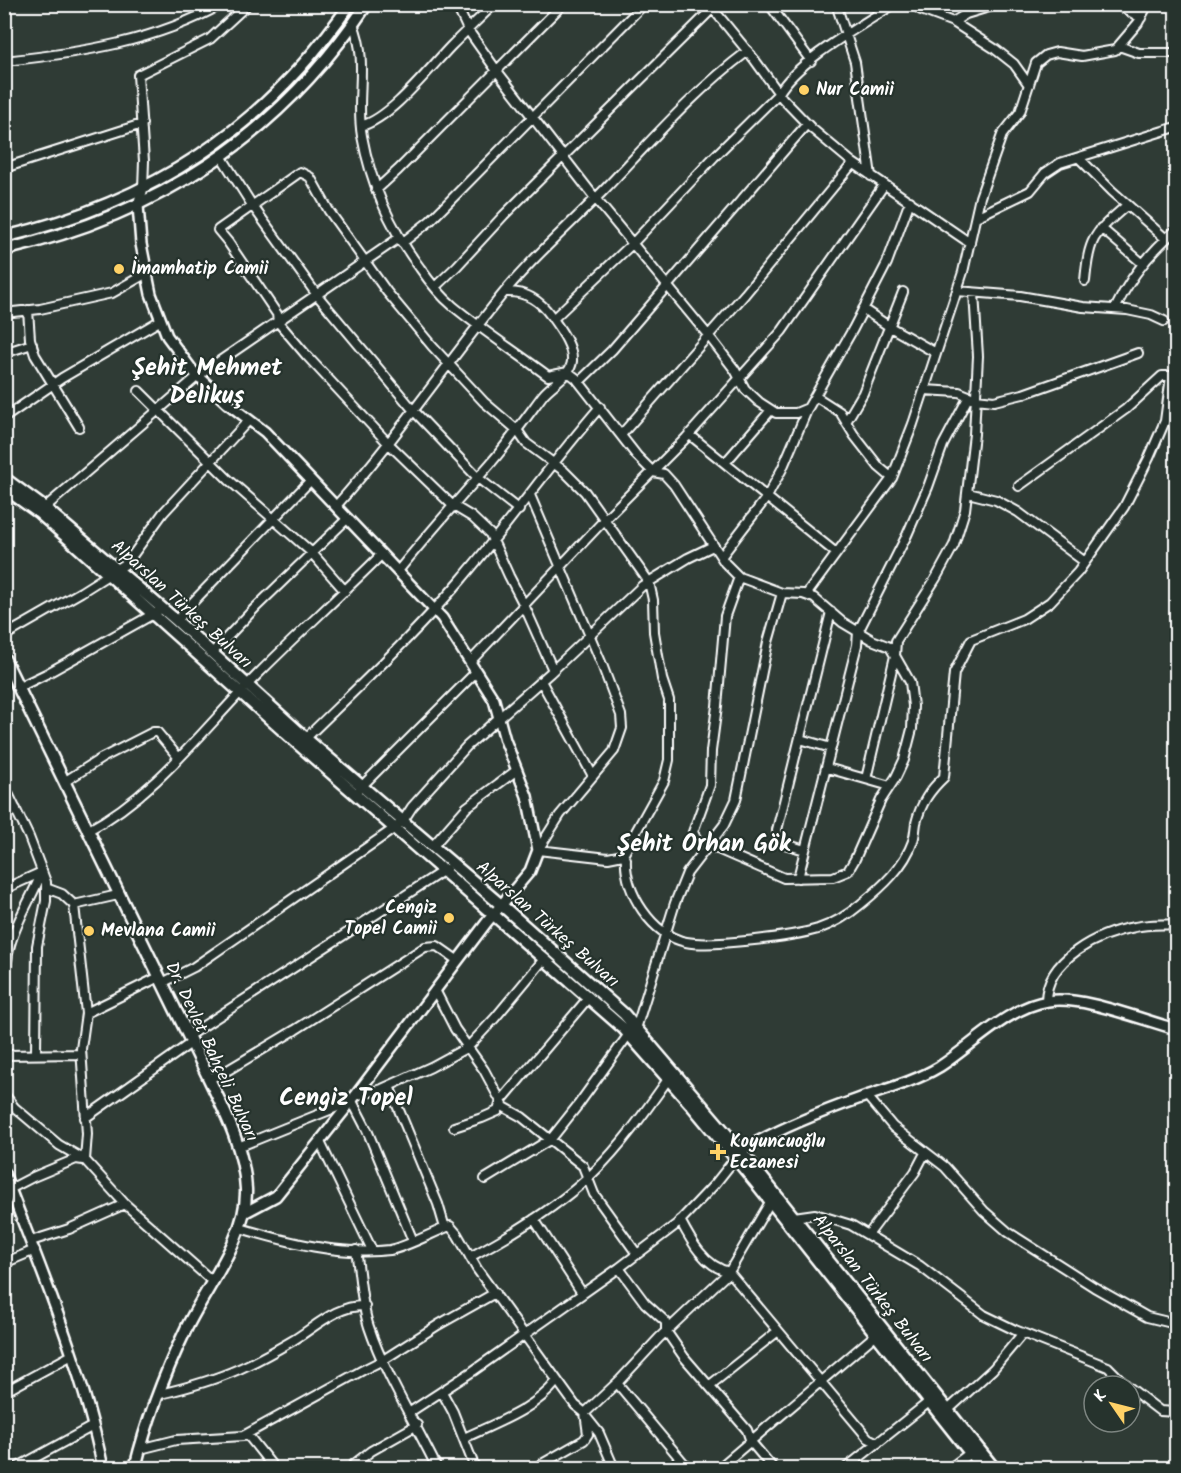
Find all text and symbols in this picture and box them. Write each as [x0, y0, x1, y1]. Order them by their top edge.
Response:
place label: Nur Camii [816, 76, 894, 105]
marker: Nur Camii [797, 83, 811, 97]
place label: İmamhatip Camii [131, 255, 269, 284]
marker: İmamhatip Camii [112, 262, 126, 276]
district label: Şehit Mehmet Delikuş [132, 349, 283, 416]
street label: Alparslan Türkeş Bulvarı [103, 533, 259, 677]
district label: Şehit Orhan Gök [617, 825, 792, 864]
street label: Alparslan Türkeş Bulvarı [469, 854, 625, 996]
place label: Cengiz Topel Camii [344, 894, 437, 944]
marker: Cengiz Topel Camii [442, 911, 456, 925]
place label: Mevlana Camii [101, 917, 216, 946]
marker: Mevlana Camii [82, 924, 96, 938]
street label: Dr. Devlet Bahçeli Bulvarı [156, 957, 266, 1147]
district label: Cengiz Topel [279, 1079, 413, 1118]
place label: Koyuncuoğlu Eczanesi [730, 1128, 825, 1178]
marker: Koyuncuoğlu Eczanesi [711, 1145, 725, 1159]
street label: Alparslan Türkeş Bulvarı [804, 1208, 940, 1370]
north arrow [1082, 1374, 1142, 1434]
text: K [1088, 1385, 1114, 1407]

